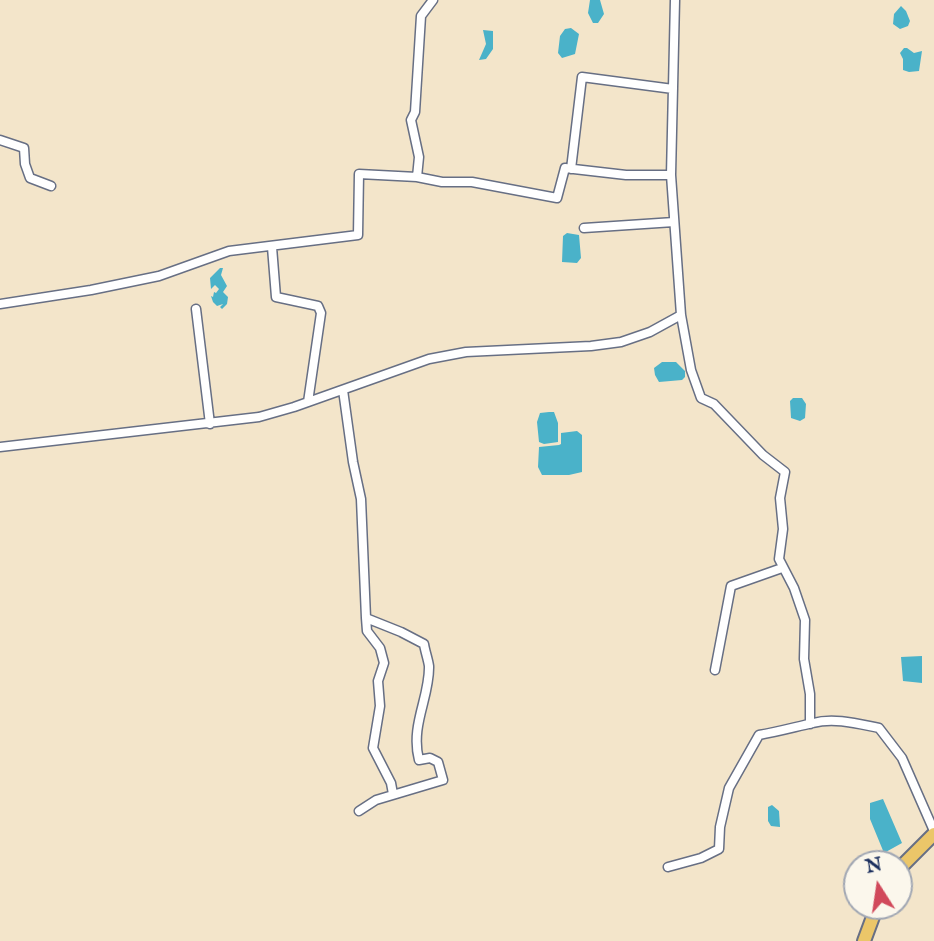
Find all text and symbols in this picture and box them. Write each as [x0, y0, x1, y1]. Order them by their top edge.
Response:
north arrow [843, 850, 913, 920]
text: N [864, 853, 885, 880]

